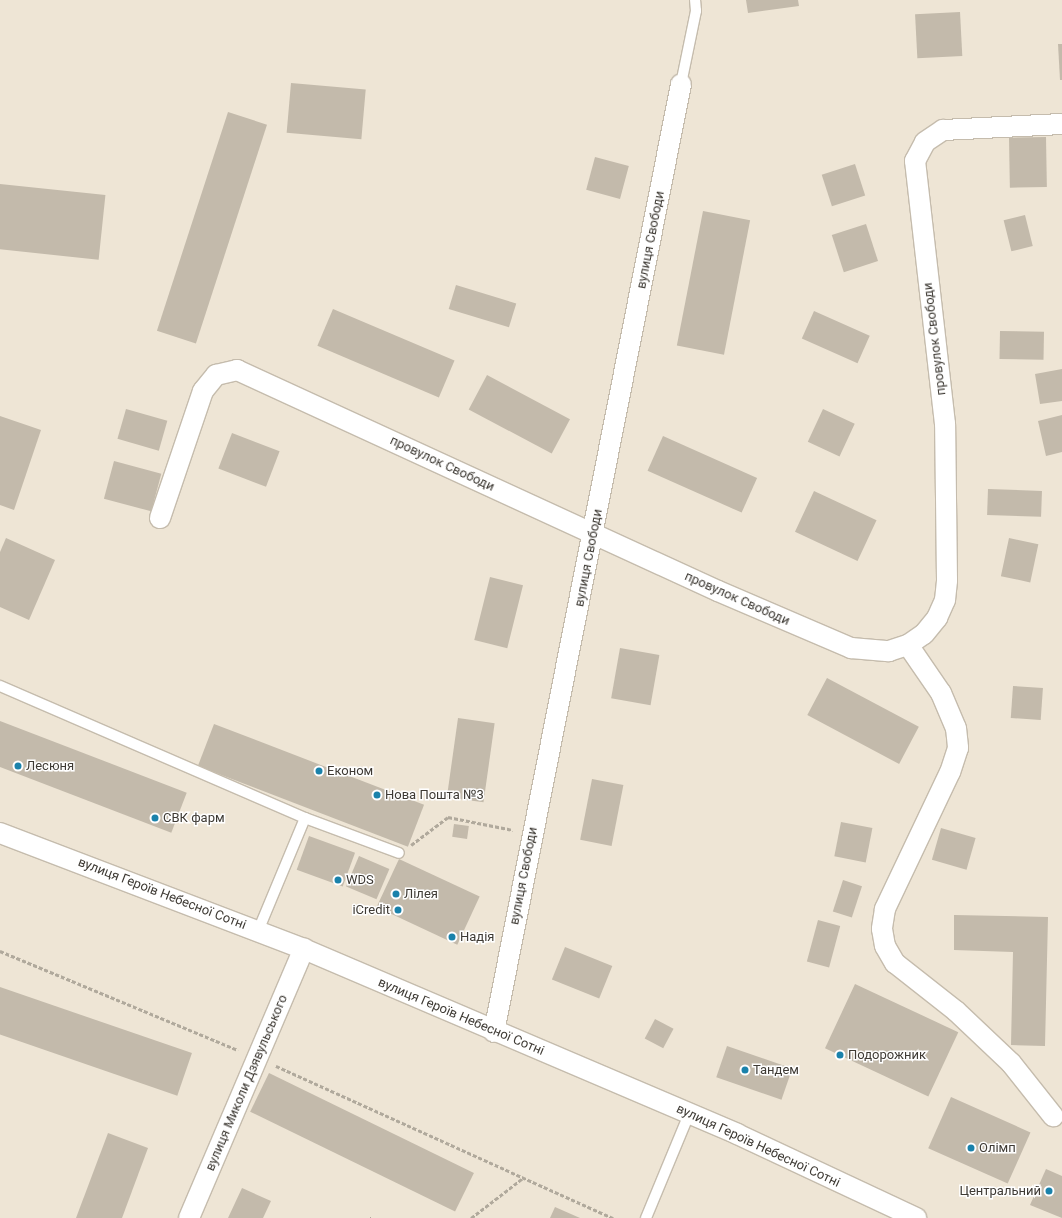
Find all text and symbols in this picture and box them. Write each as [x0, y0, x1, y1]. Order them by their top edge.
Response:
street label: вулиця Свободи [634, 190, 668, 290]
street label: провулок Свободи [920, 282, 950, 396]
street label: провулок Свободи [387, 433, 497, 495]
street label: вулиця Свободи [572, 508, 606, 608]
street label: провулок Свободи [682, 569, 792, 629]
place label: Лесюня [26, 758, 74, 774]
marker: Лесюня [13, 761, 23, 771]
place label: Економ [327, 763, 373, 779]
marker: Економ [314, 766, 324, 776]
place label: Нова Пошта №3 [385, 787, 484, 803]
marker: Нова Пошта №3 [372, 790, 382, 800]
place label: СВК фарм [163, 810, 225, 826]
marker: СВК фарм [150, 813, 160, 823]
street label: вулиця Свободи [507, 826, 541, 926]
street label: вулиця Героїв Небесної Сотні [76, 855, 248, 933]
place label: WDS [346, 872, 374, 888]
marker: WDS [333, 875, 343, 885]
place label: Лілея [404, 886, 438, 902]
marker: Лілея [391, 889, 401, 899]
place label: iCredit [352, 902, 390, 918]
marker: iCredit [393, 905, 403, 915]
place label: Надія [460, 929, 494, 945]
marker: Надія [447, 932, 457, 942]
street label: вулиця Героїв Небесної Сотні [376, 975, 546, 1059]
street label: вулиця Миколи Дзявульського [203, 993, 291, 1173]
place label: Подорожник [848, 1047, 926, 1063]
marker: Подорожник [835, 1050, 845, 1060]
place label: Тандем [753, 1062, 799, 1078]
marker: Тандем [740, 1065, 750, 1075]
street label: вулиця Героїв Небесної Сотні [674, 1101, 842, 1191]
place label: Олімп [979, 1140, 1016, 1156]
marker: Олімп [966, 1143, 976, 1153]
place label: Центральний [959, 1183, 1041, 1199]
marker: Центральний [1044, 1186, 1054, 1196]

